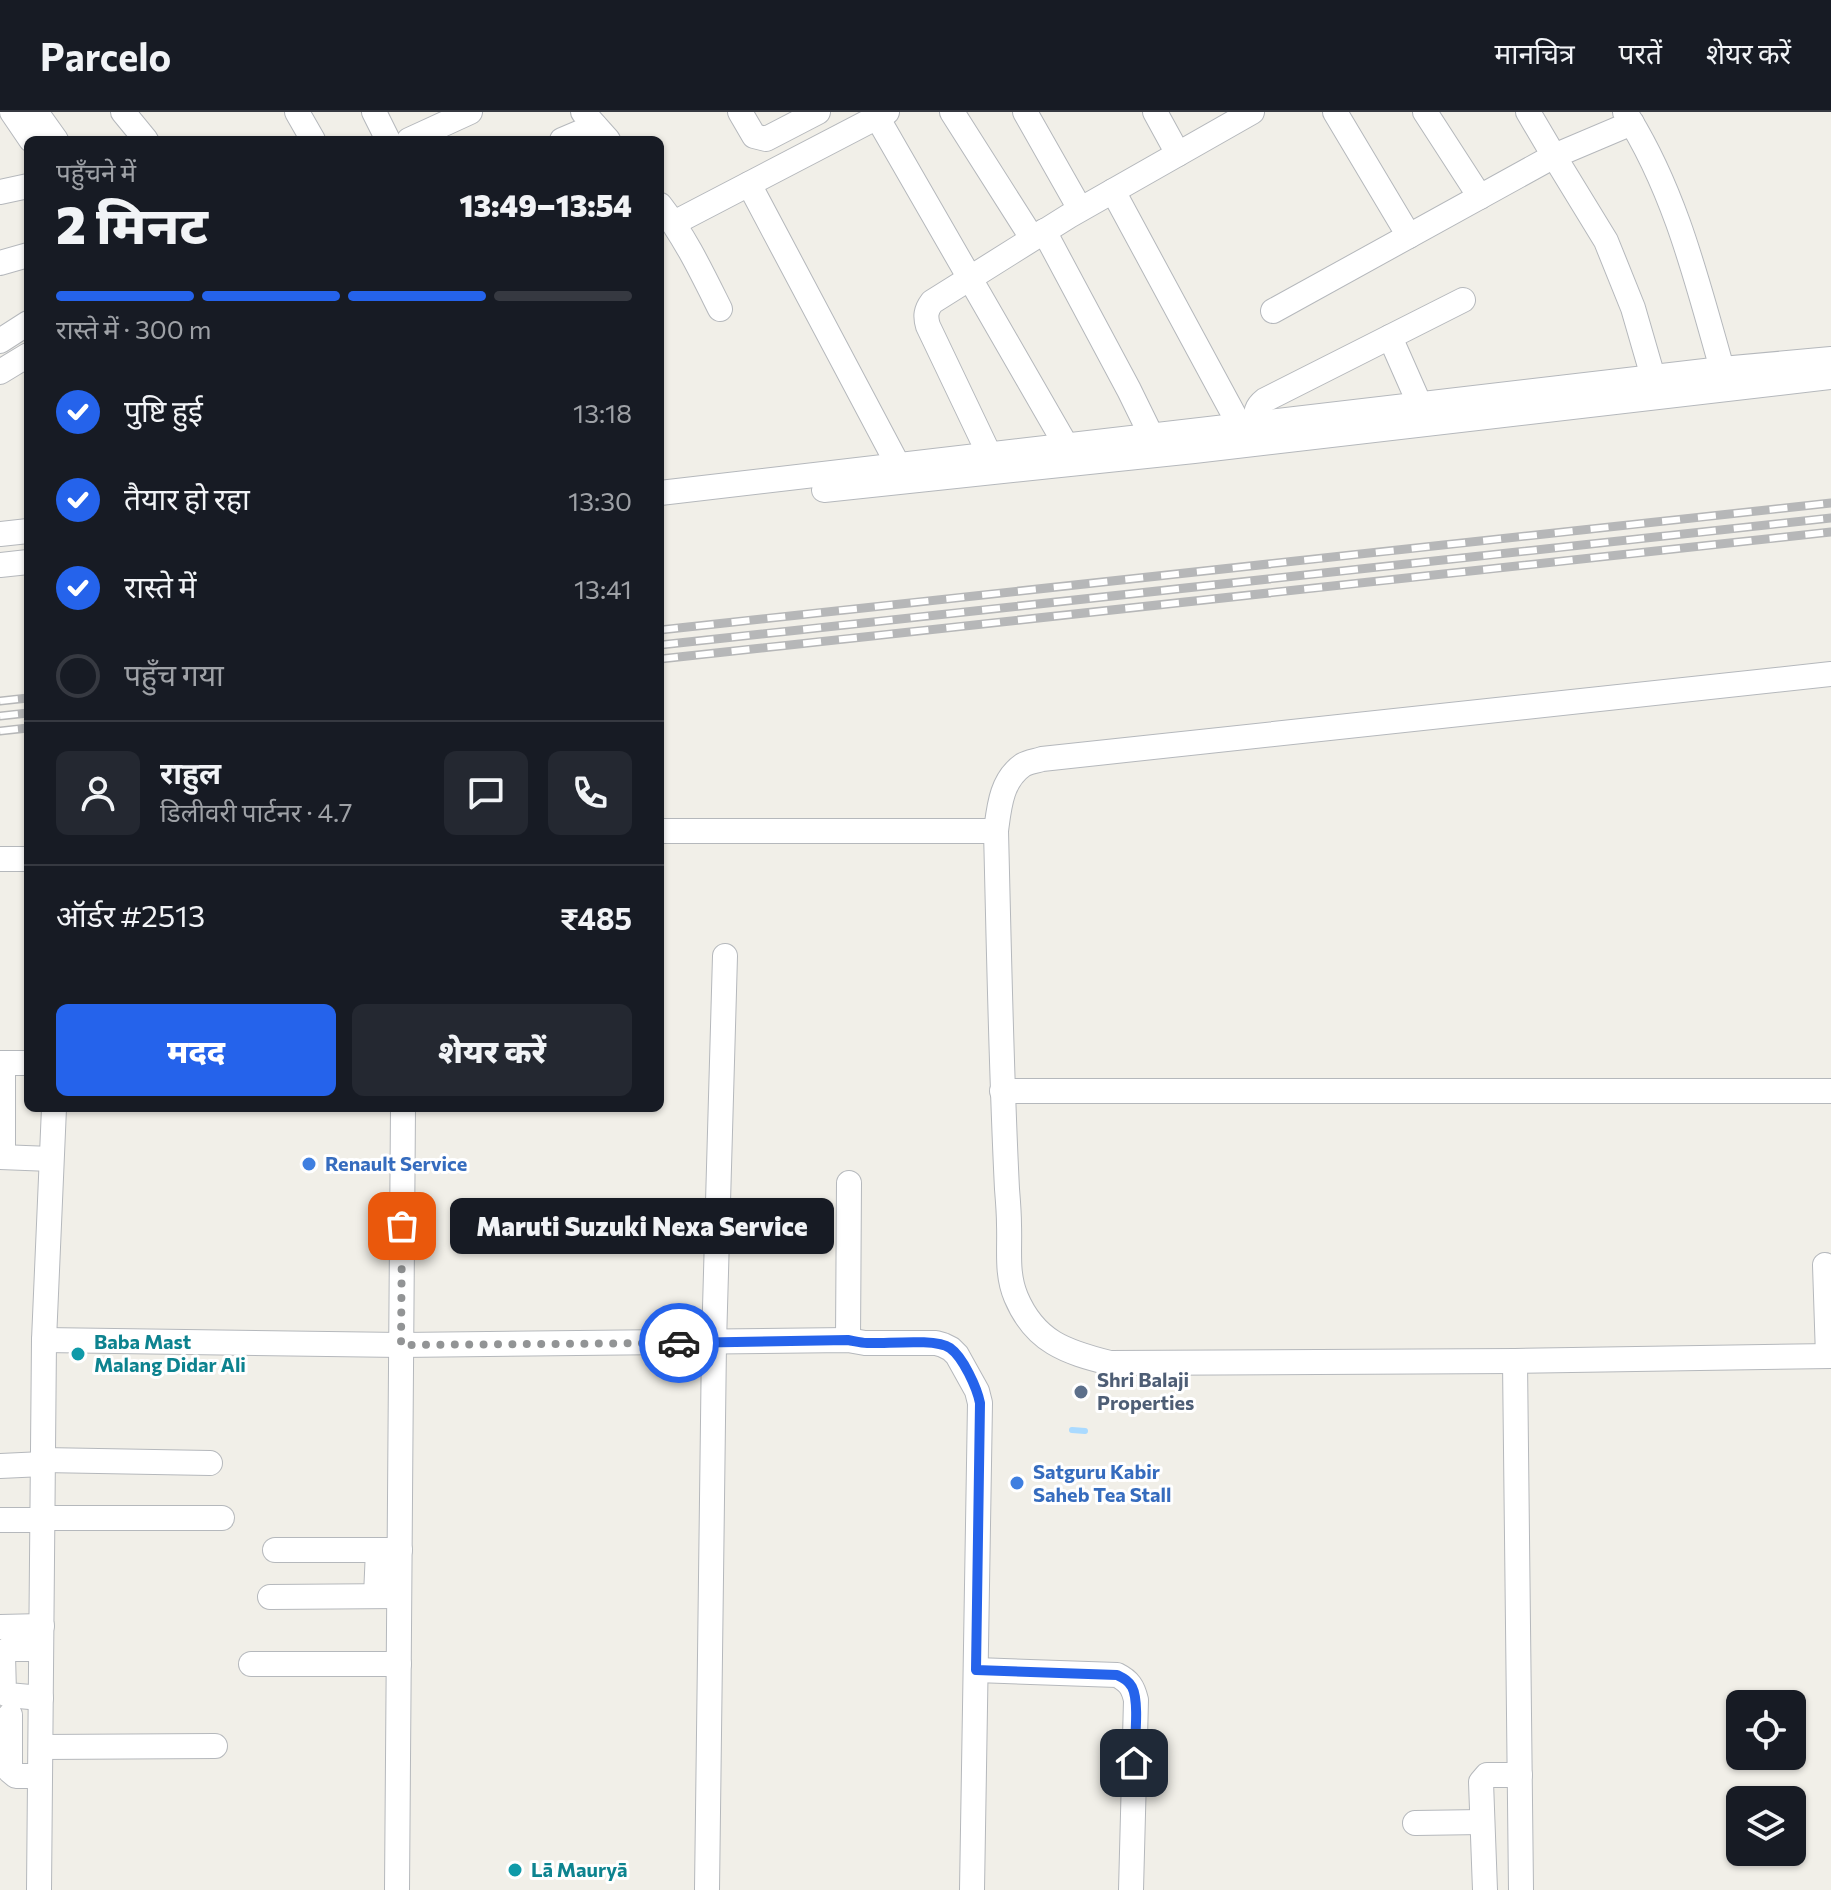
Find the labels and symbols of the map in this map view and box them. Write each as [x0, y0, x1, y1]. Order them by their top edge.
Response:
place label: Renault Service [325, 1151, 467, 1175]
marker: Renault Service [300, 1155, 318, 1173]
pin [368, 1192, 436, 1260]
callout: Maruti Suzuki Nexa Service [450, 1198, 834, 1254]
courier [639, 1303, 719, 1383]
place label: Baba Mast Malang Didar Ali [94, 1329, 246, 1376]
marker: Baba Mast Malang Didar Ali [69, 1345, 87, 1363]
place label: Shri Balaji Properties [1097, 1367, 1194, 1414]
marker: Shri Balaji Properties [1072, 1383, 1090, 1401]
place label: Satguru Kabir Saheb Tea Stall [1033, 1459, 1171, 1506]
marker: Satguru Kabir Saheb Tea Stall [1008, 1474, 1026, 1492]
pin [1100, 1729, 1168, 1797]
place label: Lā Mauryā [531, 1857, 627, 1881]
marker: Lā Mauryā [506, 1861, 524, 1879]

